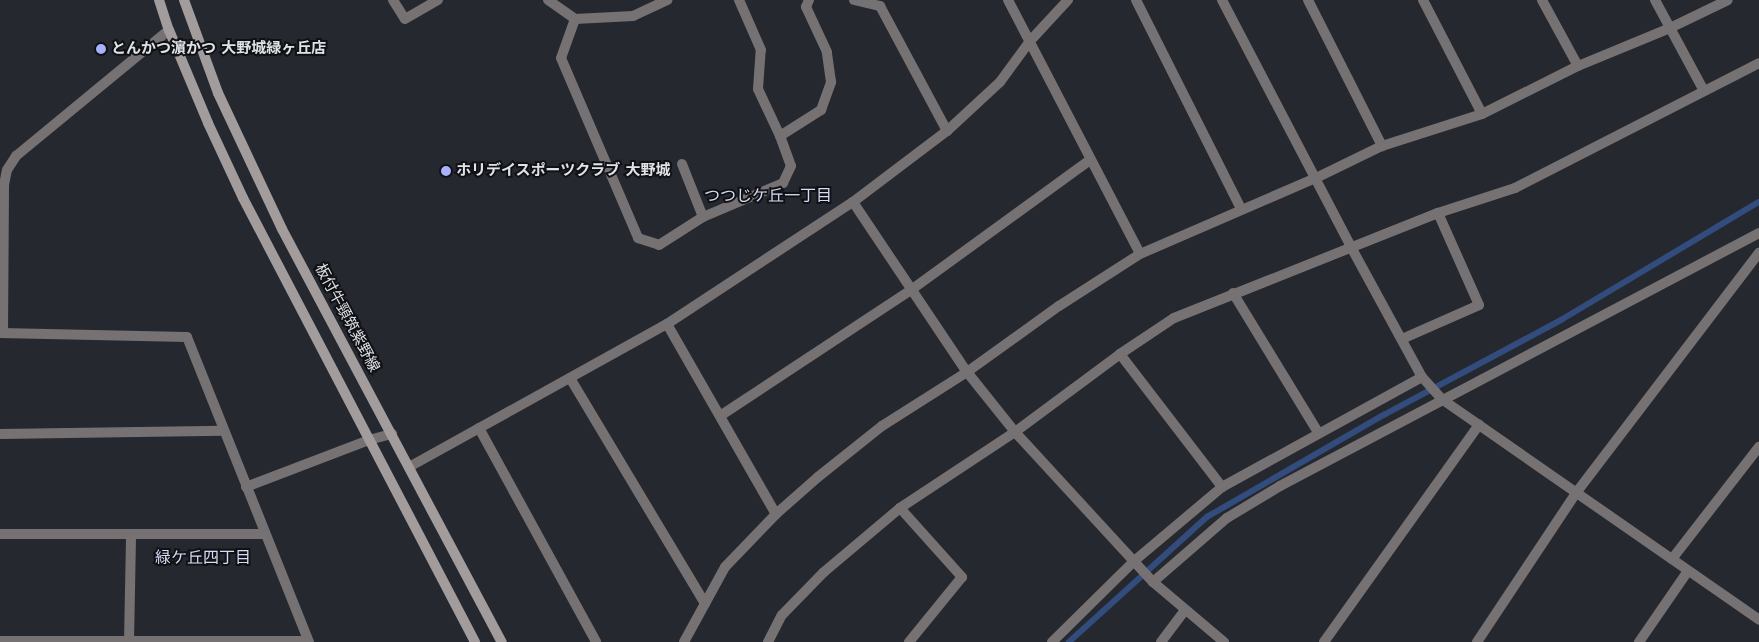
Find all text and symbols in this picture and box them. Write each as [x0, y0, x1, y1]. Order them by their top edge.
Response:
place label: とんかつ濵かつ 大野城緑ヶ丘店 [111, 40, 326, 58]
marker: とんかつ濵かつ 大野城緑ヶ丘店 [95, 43, 107, 55]
place label: ホリデイスポーツクラブ 大野城 [456, 162, 671, 180]
marker: ホリデイスポーツクラブ 大野城 [440, 165, 452, 177]
district label: つつじケ丘一丁目 [704, 186, 832, 206]
street label: 板付牛頸筑紫野線 [311, 261, 383, 375]
district label: 緑ケ丘四丁目 [155, 548, 251, 568]

